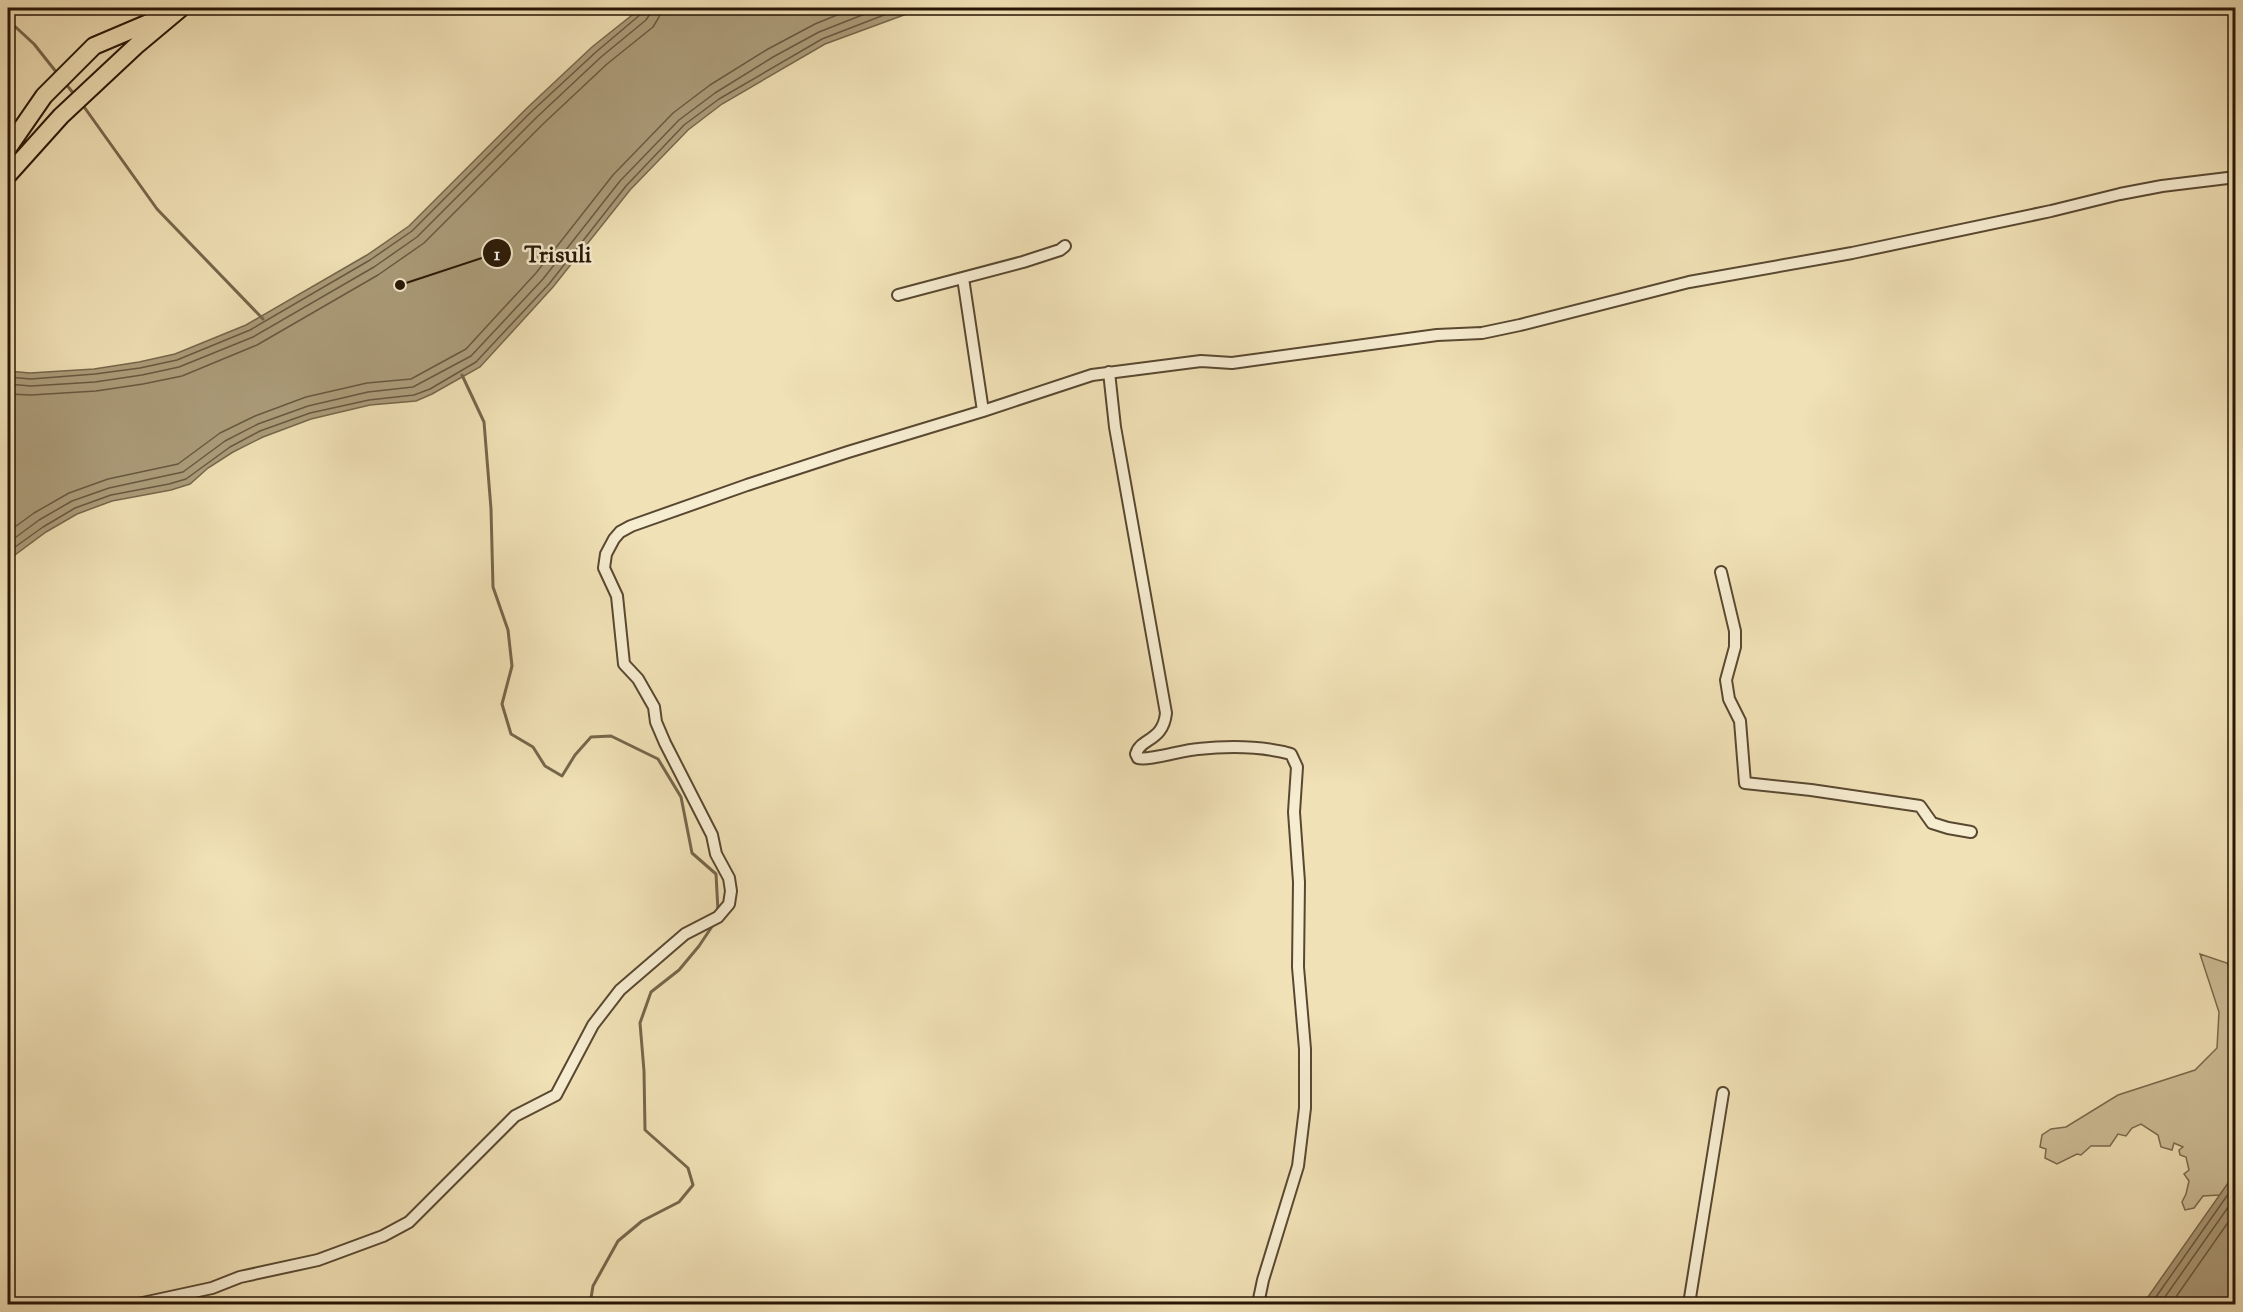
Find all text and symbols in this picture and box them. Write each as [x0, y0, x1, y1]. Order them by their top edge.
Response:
callout: Trisuli [482, 232, 604, 274]
text: Trisuli [524, 239, 592, 273]
text: 1 [494, 243, 501, 269]

